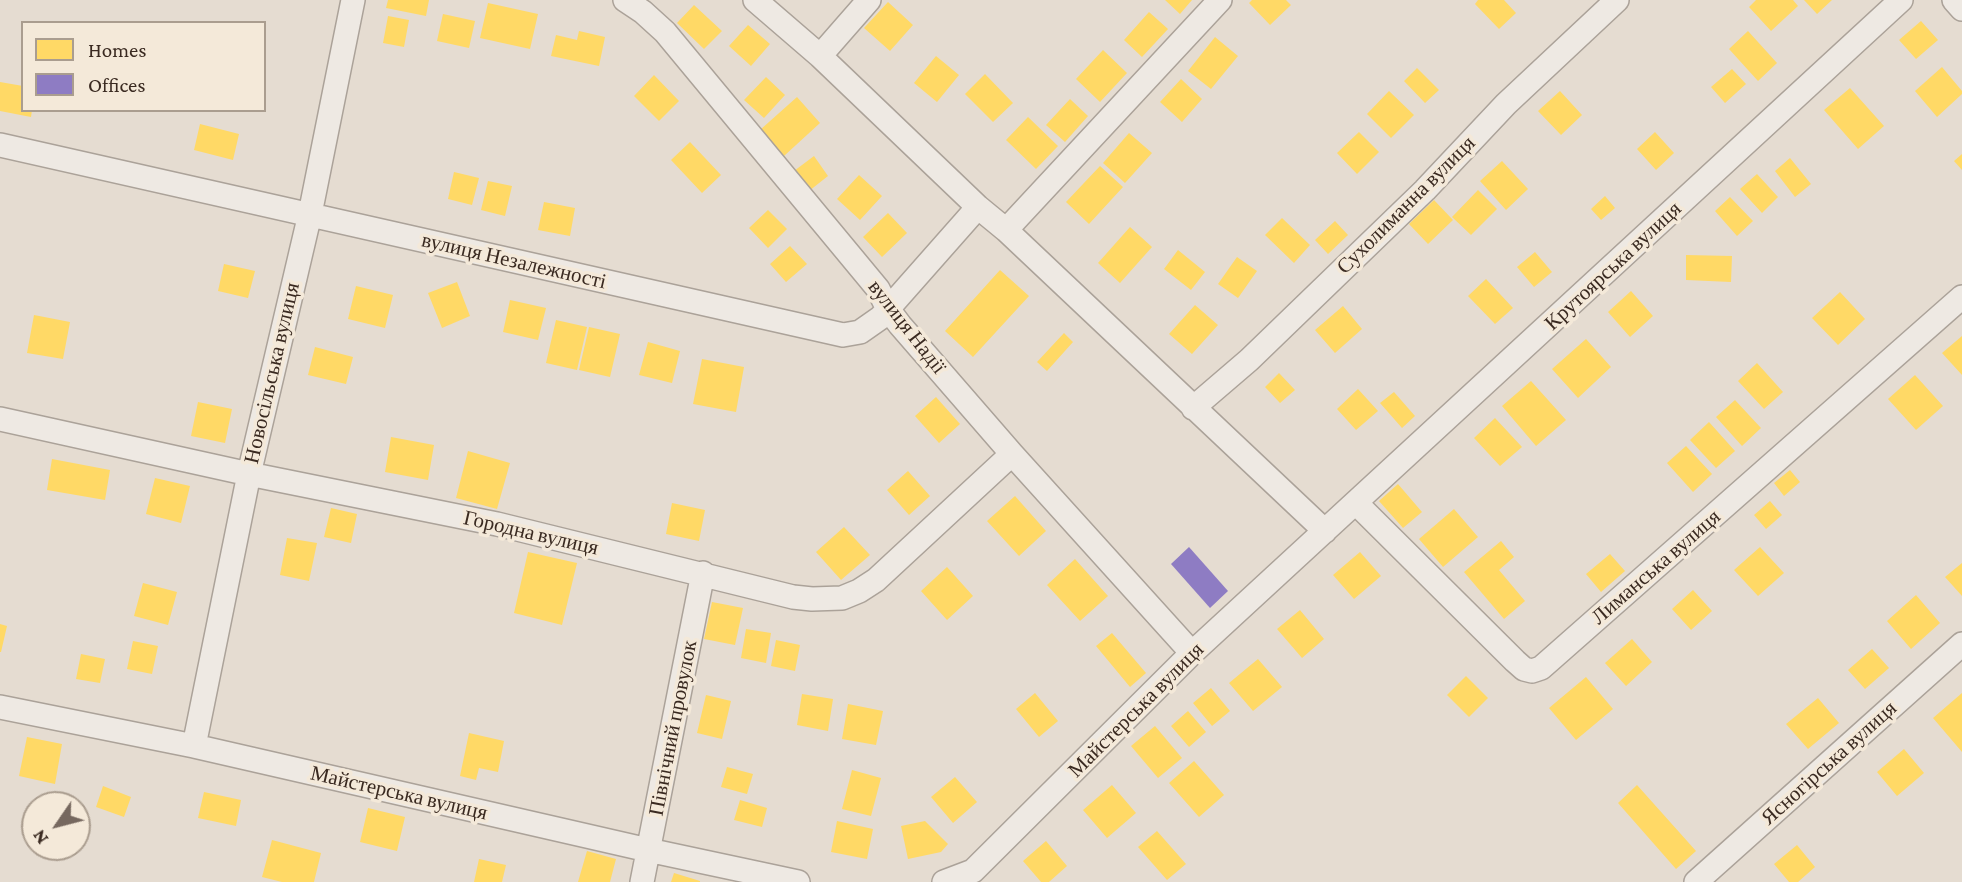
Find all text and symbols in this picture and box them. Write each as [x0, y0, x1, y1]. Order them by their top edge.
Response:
legend [21, 21, 266, 112]
text: Homes [88, 38, 147, 62]
text: Offices [88, 73, 146, 97]
street label: Сухолиманна вулиця [1332, 131, 1480, 279]
street label: Крутоярська вулиця [1540, 196, 1686, 336]
street label: вулиця Незалежності [419, 227, 609, 295]
street label: вулиця Надії [863, 275, 951, 379]
street label: Новосільська вулиця [239, 280, 305, 466]
street label: Лиманська вулиця [1586, 504, 1726, 630]
street label: Городна вулиця [461, 505, 601, 561]
street label: Майстерська вулиця [1063, 637, 1209, 783]
street label: Північний провулок [644, 638, 702, 818]
street label: Ясногірська вулиця [1756, 696, 1902, 830]
street label: Майстерська вулиця [308, 760, 490, 826]
north arrow [21, 791, 91, 861]
text: N [28, 826, 52, 849]

